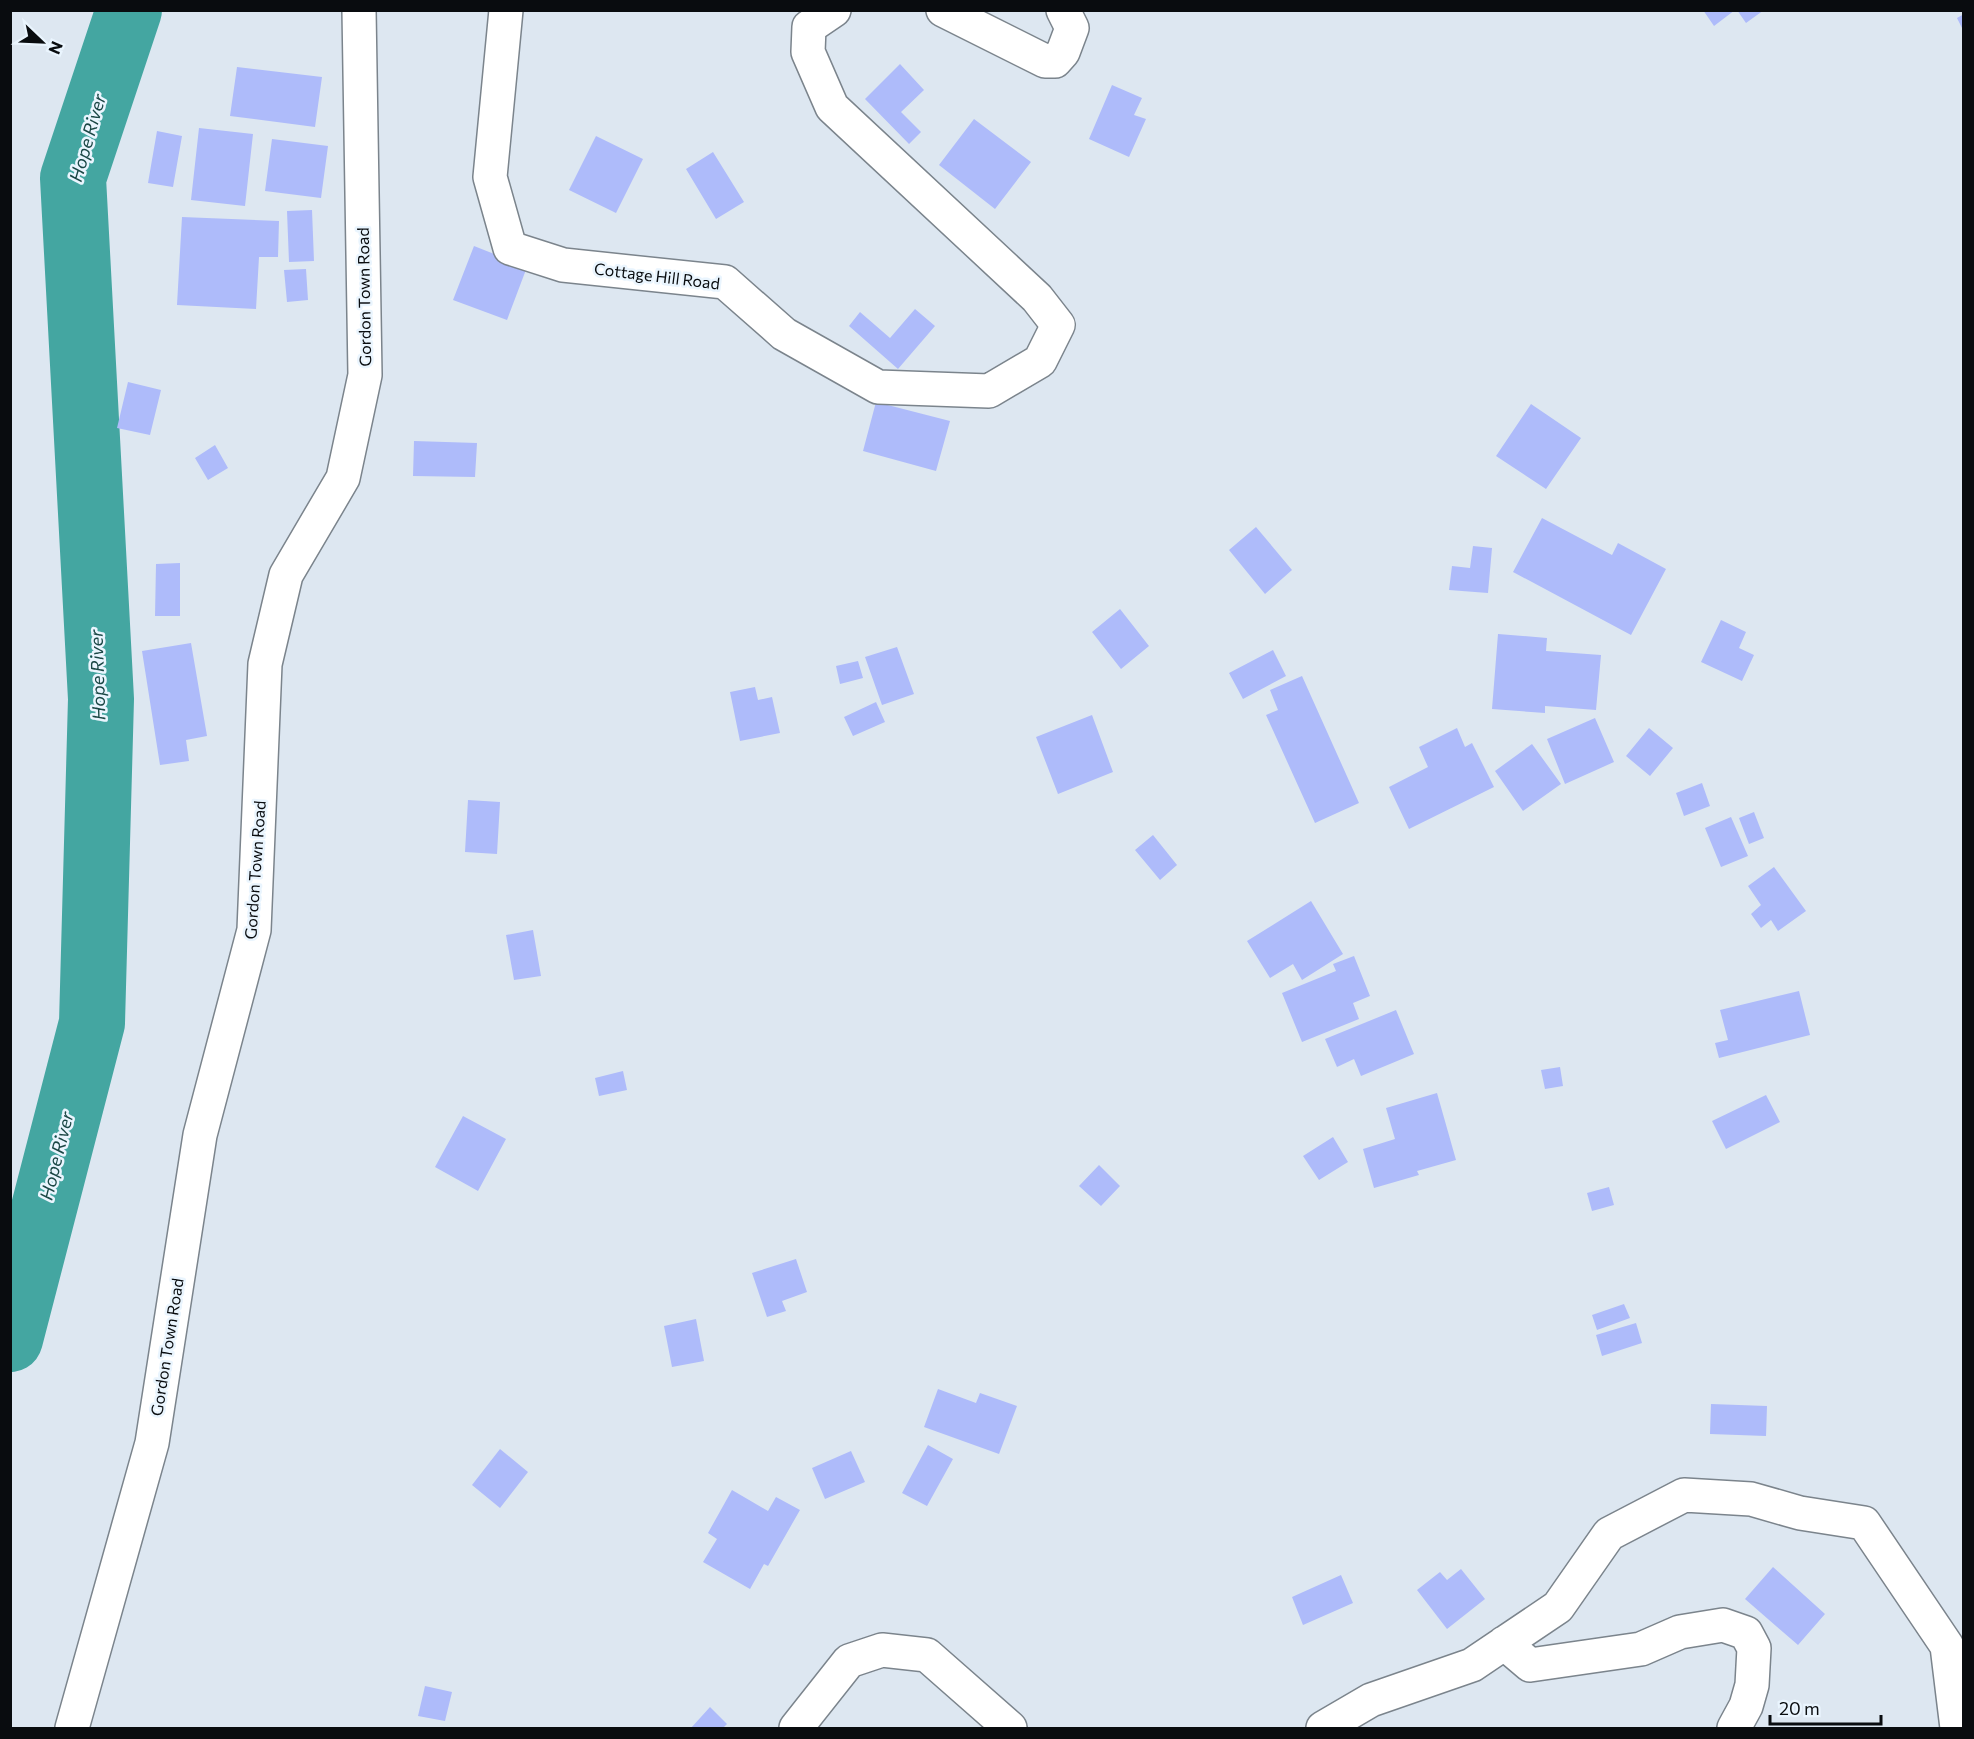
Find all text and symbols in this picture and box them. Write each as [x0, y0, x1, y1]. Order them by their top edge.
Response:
north arrow [12, 12, 72, 72]
text: N [45, 39, 67, 57]
water label: Hope River [64, 91, 110, 184]
street label: Gordon Town Road [353, 227, 374, 367]
street label: Cottage Hill Road [593, 258, 721, 293]
water label: Hope River [84, 629, 110, 721]
street label: Gordon Town Road [240, 800, 269, 940]
water label: Hope River [34, 1109, 78, 1202]
street label: Gordon Town Road [146, 1277, 187, 1417]
scale bar [1770, 1688, 1881, 1726]
text: 20 m [1779, 1697, 1820, 1719]

